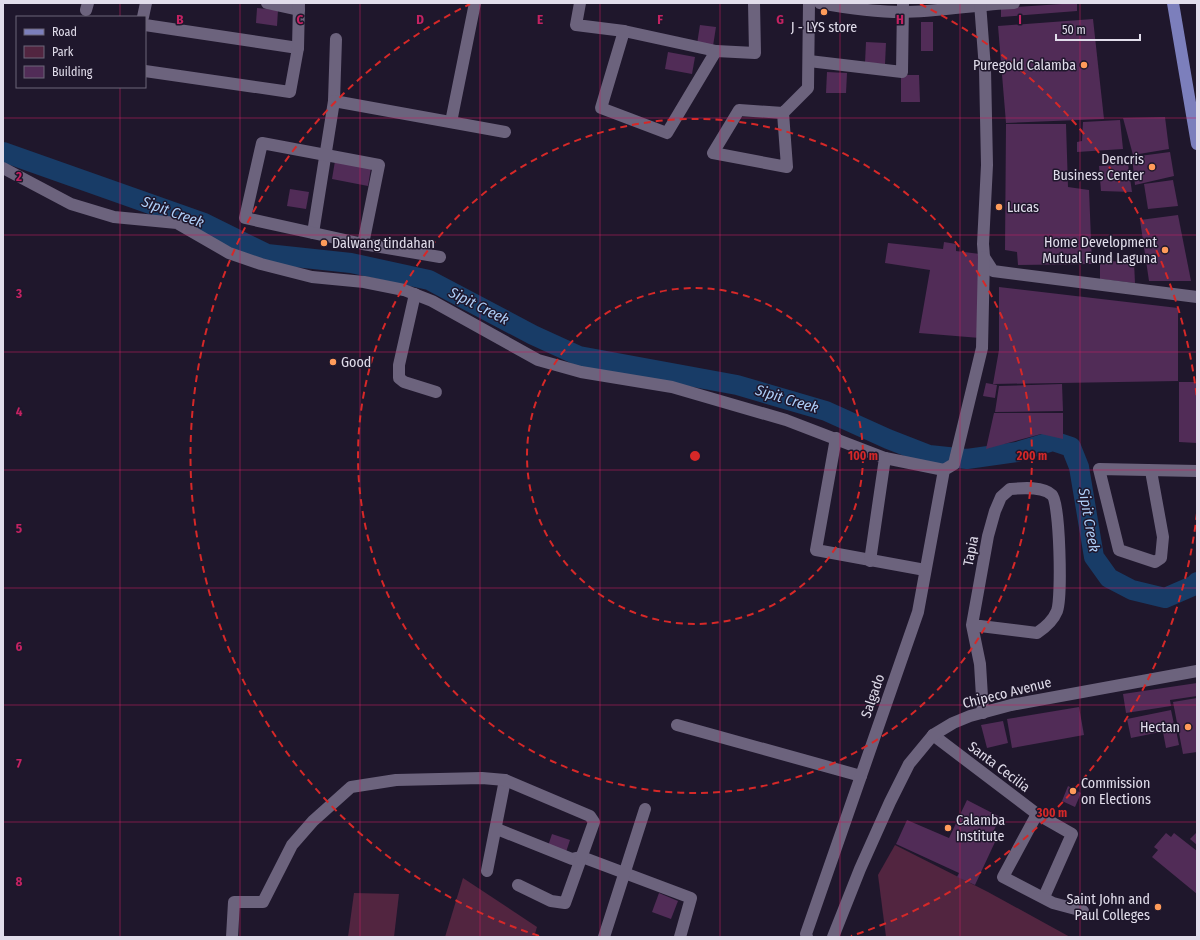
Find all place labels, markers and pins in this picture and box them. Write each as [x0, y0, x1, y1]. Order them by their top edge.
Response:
marker: J - LYS store [819, 7, 829, 17]
place label: J - LYS store [791, 19, 857, 36]
place label: Puregold Calamba [973, 57, 1076, 74]
marker: Puregold Calamba [1079, 60, 1089, 70]
place label: Dencris Business Center [1053, 151, 1144, 184]
marker: Dencris Business Center [1147, 162, 1157, 172]
place label: Lucas [1007, 199, 1039, 216]
marker: Lucas [994, 202, 1004, 212]
place label: Home Development Mutual Fund Laguna [1042, 234, 1157, 267]
place label: Dalwang tindahan [332, 235, 435, 252]
marker: Dalwang tindahan [319, 238, 329, 248]
marker: Home Development Mutual Fund Laguna [1160, 245, 1170, 255]
place label: Good [341, 354, 371, 371]
marker: Good [328, 357, 338, 367]
centre of rings [688, 449, 702, 463]
place label: Hectan [1140, 719, 1180, 736]
marker: Hectan [1183, 722, 1193, 732]
place label: Commission on Elections [1081, 775, 1151, 808]
marker: Commission on Elections [1068, 786, 1078, 796]
place label: Calamba Institute [956, 812, 1005, 845]
marker: Calamba Institute [943, 823, 953, 833]
place label: Saint John and Paul Colleges [1066, 891, 1150, 924]
marker: Saint John and Paul Colleges [1153, 902, 1163, 912]

